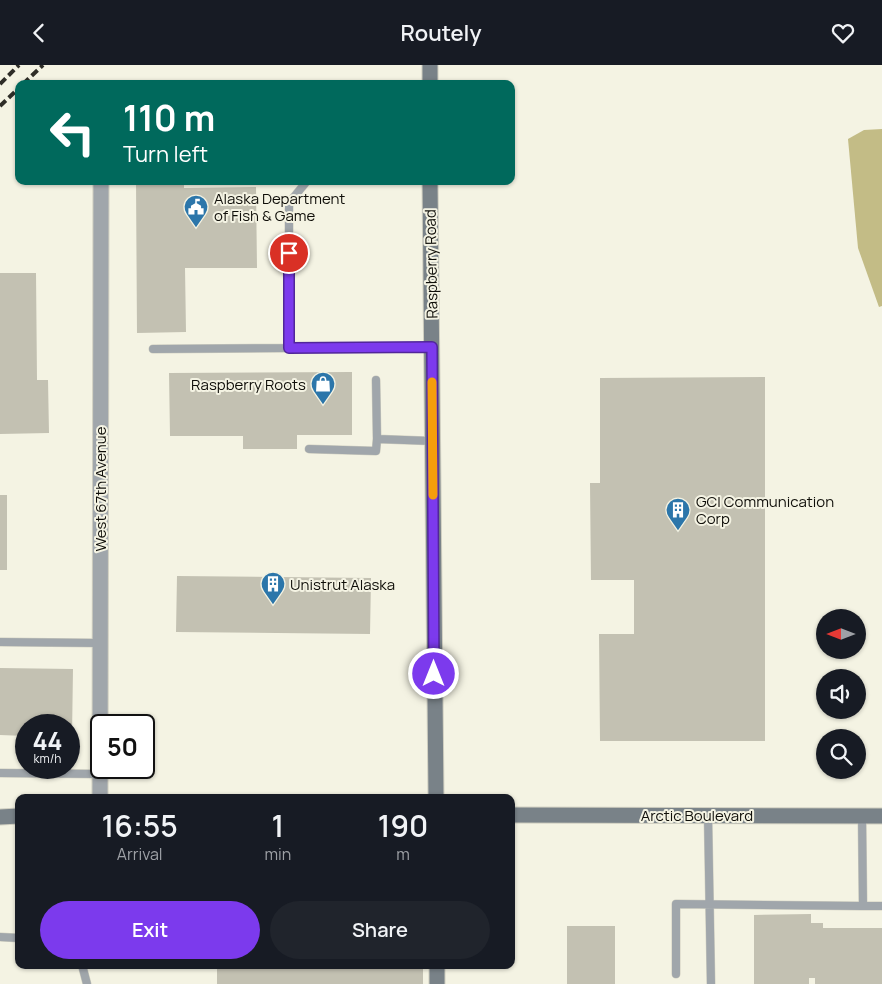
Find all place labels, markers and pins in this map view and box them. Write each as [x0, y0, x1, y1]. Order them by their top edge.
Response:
place label: Alaska Department of Fish & Game [214, 188, 345, 226]
public building icon: Alaska Department of Fish & Game [183, 194, 209, 228]
pin [268, 232, 310, 274]
shop icon: Raspberry Roots [310, 371, 336, 405]
place label: Raspberry Roots [191, 374, 306, 395]
place label: GCI Communication Corp [696, 491, 834, 529]
building icon: GCI Communication Corp [665, 497, 691, 531]
building icon: Unistrut Alaska [260, 571, 286, 605]
place label: Unistrut Alaska [290, 574, 395, 595]

